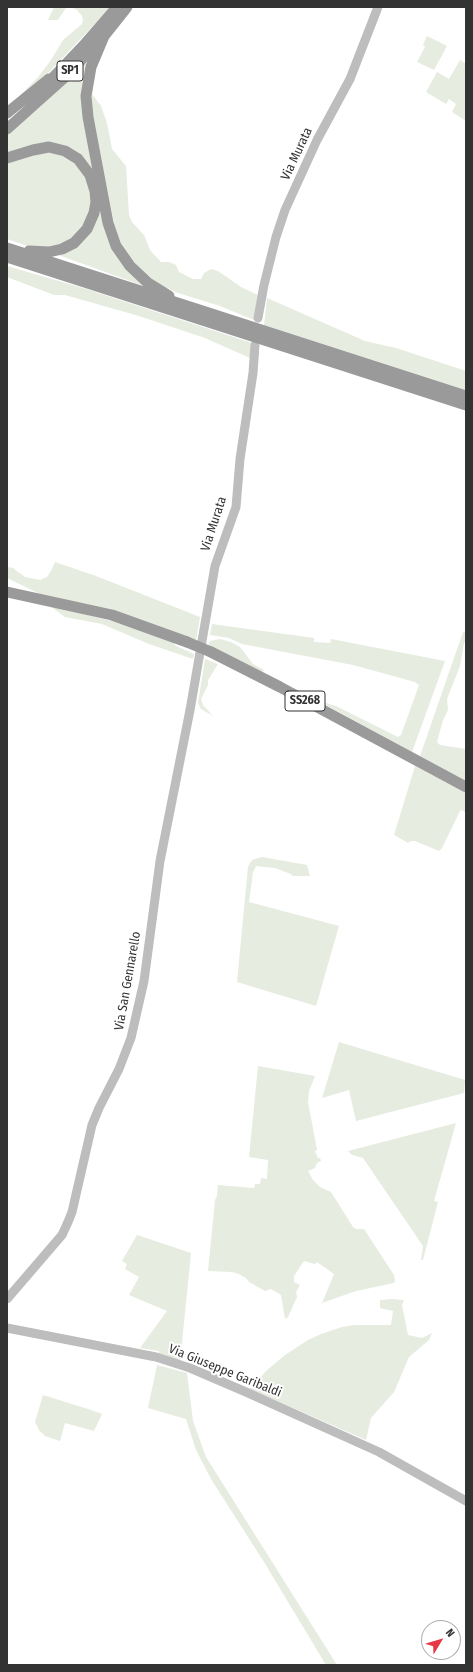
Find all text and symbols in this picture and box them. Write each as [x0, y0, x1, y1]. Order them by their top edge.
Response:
road number: SP1 [57, 61, 83, 81]
street label: Via Murata [278, 125, 316, 183]
street label: Via Murata [198, 495, 230, 553]
road number: SS268 [285, 691, 325, 711]
street label: Via San Gennarello [112, 930, 144, 1032]
street label: Via Giuseppe Garibaldi [166, 1341, 284, 1401]
north arrow [421, 1620, 461, 1660]
text: N [443, 1626, 457, 1640]

